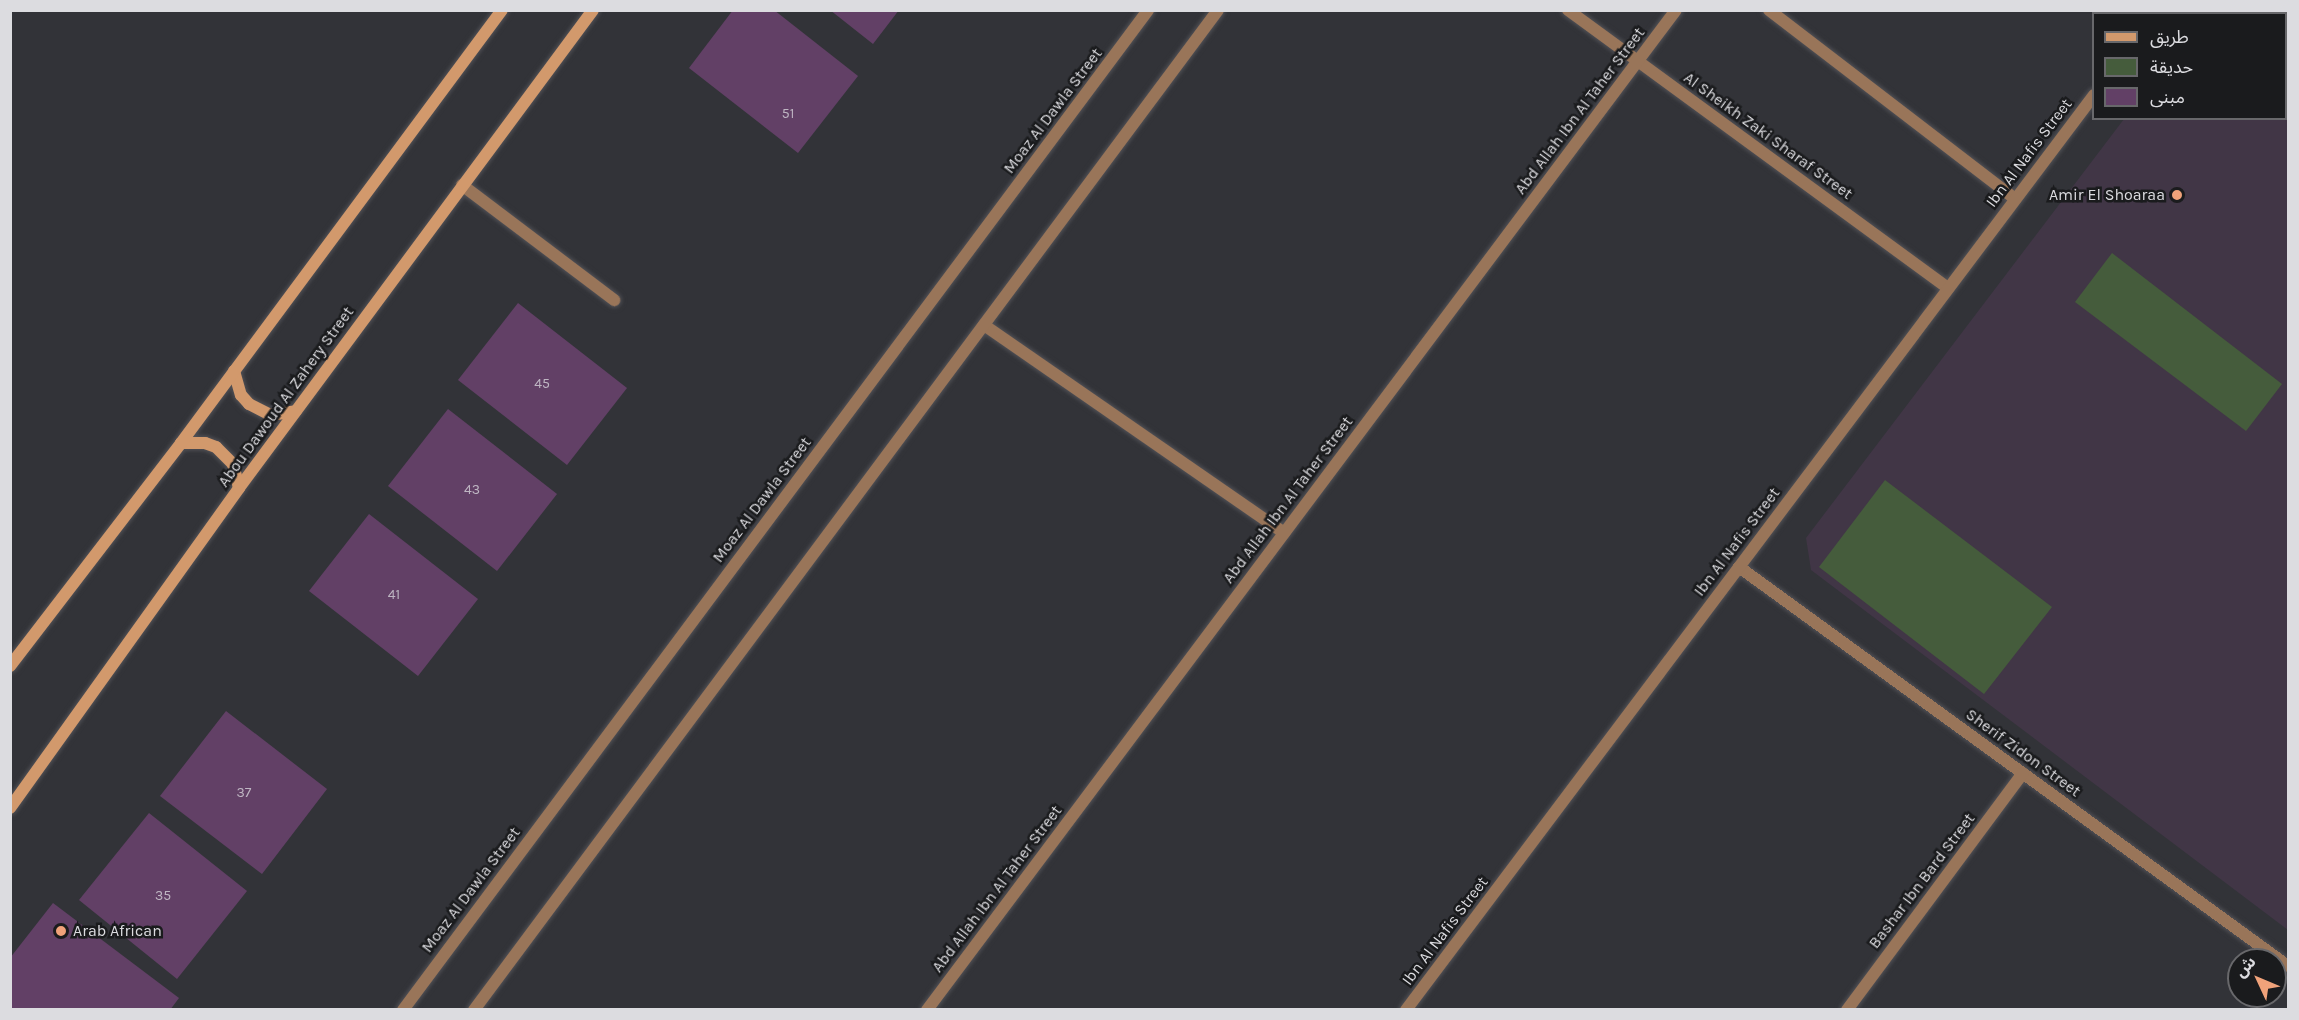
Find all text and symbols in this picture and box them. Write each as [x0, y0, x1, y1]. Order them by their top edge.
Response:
legend [2092, 12, 2287, 120]
street label: Abd Allah Ibn Al Taher Street [1511, 24, 1649, 198]
text: طريق [2150, 26, 2189, 48]
street label: Moaz Al Dawla Street [1000, 45, 1106, 177]
text: حديقة [2150, 56, 2193, 78]
street label: Al Sheikh Zaki Sharaf Street [1680, 68, 1856, 204]
text: مبنى [2150, 86, 2185, 108]
street label: Ibn Al Nafis Street [1982, 95, 2076, 211]
house number: 51 [782, 106, 794, 122]
place label: Amir El Shoaraa [2049, 185, 2165, 205]
marker: Amir El Shoaraa [2170, 188, 2184, 202]
street label: Abou Dawoud Al Zahery Street [214, 303, 358, 491]
house number: 45 [534, 376, 550, 392]
street label: Abd Allah Ibn Al Taher Street [1219, 413, 1357, 587]
street label: Moaz Al Dawla Street [709, 434, 815, 566]
house number: 43 [464, 482, 480, 498]
street label: Ibn Al Nafis Street [1690, 484, 1784, 600]
house number: 41 [388, 587, 400, 603]
street label: Sherif Zidon Street [1962, 705, 2084, 801]
house number: 37 [237, 785, 251, 801]
street label: Abd Allah Ibn Al Taher Street [928, 802, 1066, 976]
street label: Bashar Ibn Bard Street [1865, 810, 1979, 952]
street label: Moaz Al Dawla Street [418, 824, 524, 956]
street label: Ibn Al Nafis Street [1398, 873, 1492, 989]
house number: 35 [155, 888, 171, 904]
place label: Arab African [73, 921, 162, 941]
marker: Arab African [54, 924, 68, 938]
north arrow [2227, 948, 2287, 1008]
text: ش [2231, 952, 2260, 981]

